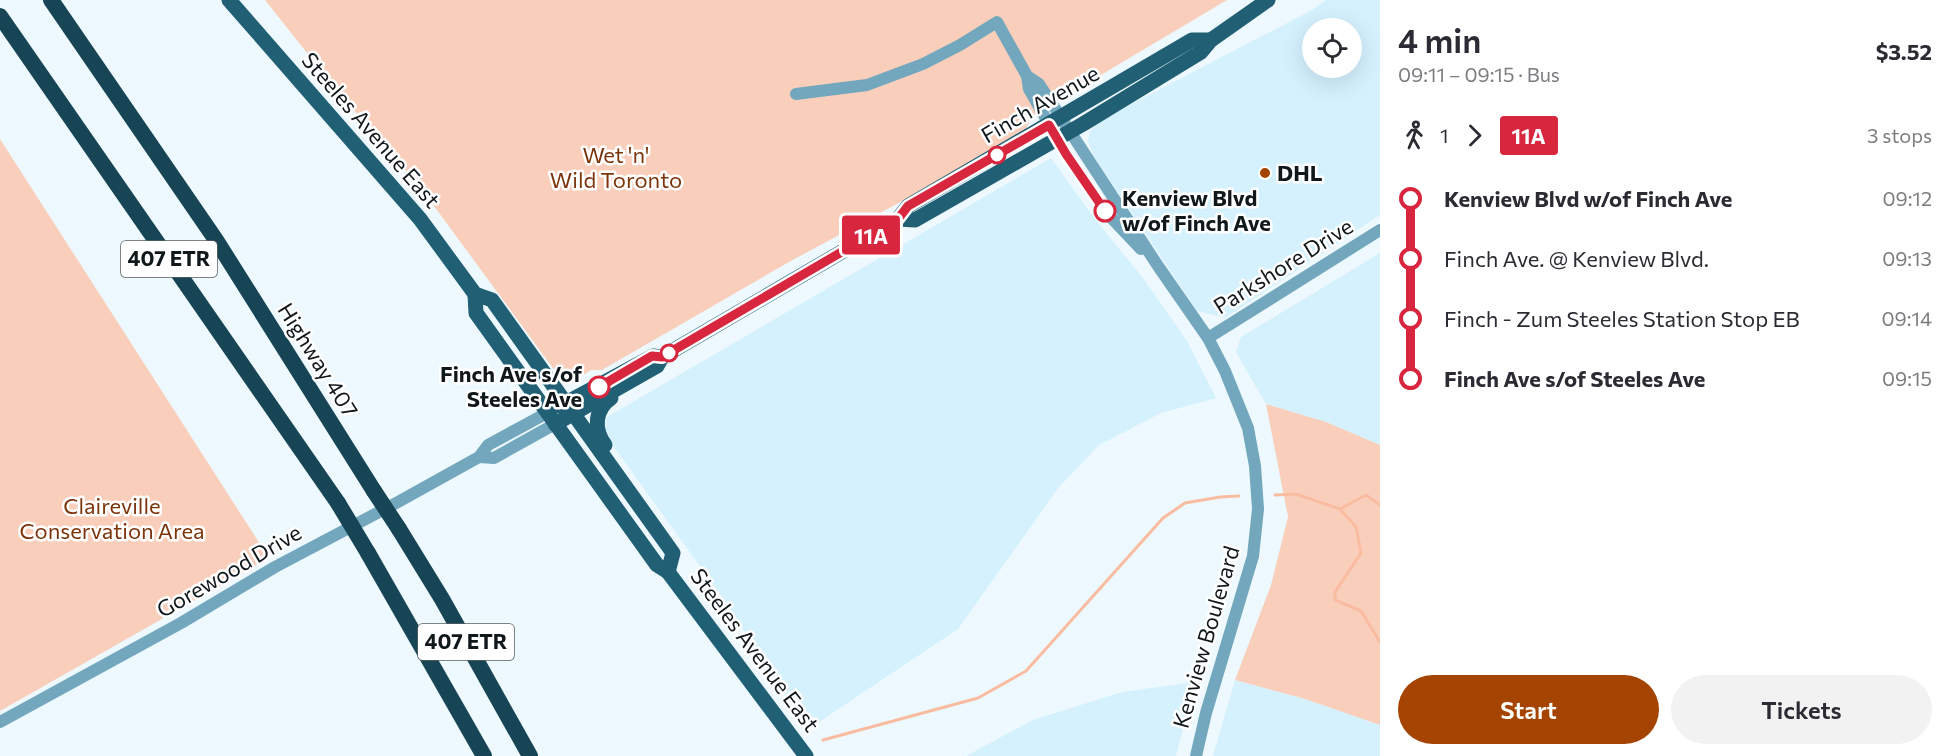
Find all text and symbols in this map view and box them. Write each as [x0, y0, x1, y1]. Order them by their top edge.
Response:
map controls [1302, 18, 1362, 78]
button: locate [1302, 18, 1362, 78]
text: 4 min [1398, 19, 1481, 60]
text: $3.52 [1876, 38, 1932, 65]
street label: Steeles Avenue East [296, 46, 446, 213]
street label: Finch Avenue [976, 59, 1104, 148]
text: 09:11 – 09:15 · Bus [1398, 62, 1560, 86]
icon: walk [1398, 119, 1431, 152]
icon: forward [1458, 119, 1491, 152]
text: 1 [1440, 123, 1449, 147]
text: 11A [1512, 123, 1546, 148]
text: 3 stops [1867, 123, 1932, 147]
park label: Wet 'n' Wild Toronto [550, 141, 682, 193]
unlabelled marker [988, 146, 1006, 164]
place label: DHL [1277, 159, 1323, 186]
marker: DHL [1258, 166, 1272, 180]
place label: Kenview Blvd w/of Finch Ave [1122, 184, 1271, 236]
text: Kenview Blvd w/of Finch Ave [1444, 185, 1732, 212]
text: 09:12 [1882, 186, 1932, 210]
marker: Kenview Blvd w/of Finch Ave [1094, 200, 1116, 222]
street label: Parkshore Drive [1208, 212, 1357, 319]
line badge: 11A [836, 216, 906, 254]
text: 11A [854, 223, 888, 248]
road number: 407 ETR [121, 241, 217, 277]
text: Finch Ave. @ Kenview Blvd. [1444, 245, 1709, 272]
text: 09:13 [1882, 246, 1932, 270]
street label: Highway 407 [273, 298, 364, 422]
text: Finch - Zum Steeles Station Stop EB [1444, 305, 1800, 332]
text: 09:14 [1882, 306, 1932, 330]
unlabelled marker [660, 344, 678, 362]
place label: Finch Ave s/of Steeles Ave [440, 360, 583, 412]
text: Finch Ave s/of Steeles Ave [1444, 365, 1705, 392]
text: 09:15 [1882, 366, 1932, 390]
marker: Finch Ave s/of Steeles Ave [588, 376, 610, 398]
park label: Claireville Conservation Area [19, 492, 205, 544]
street label: Gorewood Drive [152, 518, 306, 623]
street label: Kenview Boulevard [1167, 543, 1244, 731]
street label: Steeles Avenue East [685, 563, 826, 737]
road number: 407 ETR [418, 624, 514, 660]
button: Start [1398, 675, 1659, 744]
button: Tickets [1671, 675, 1932, 744]

